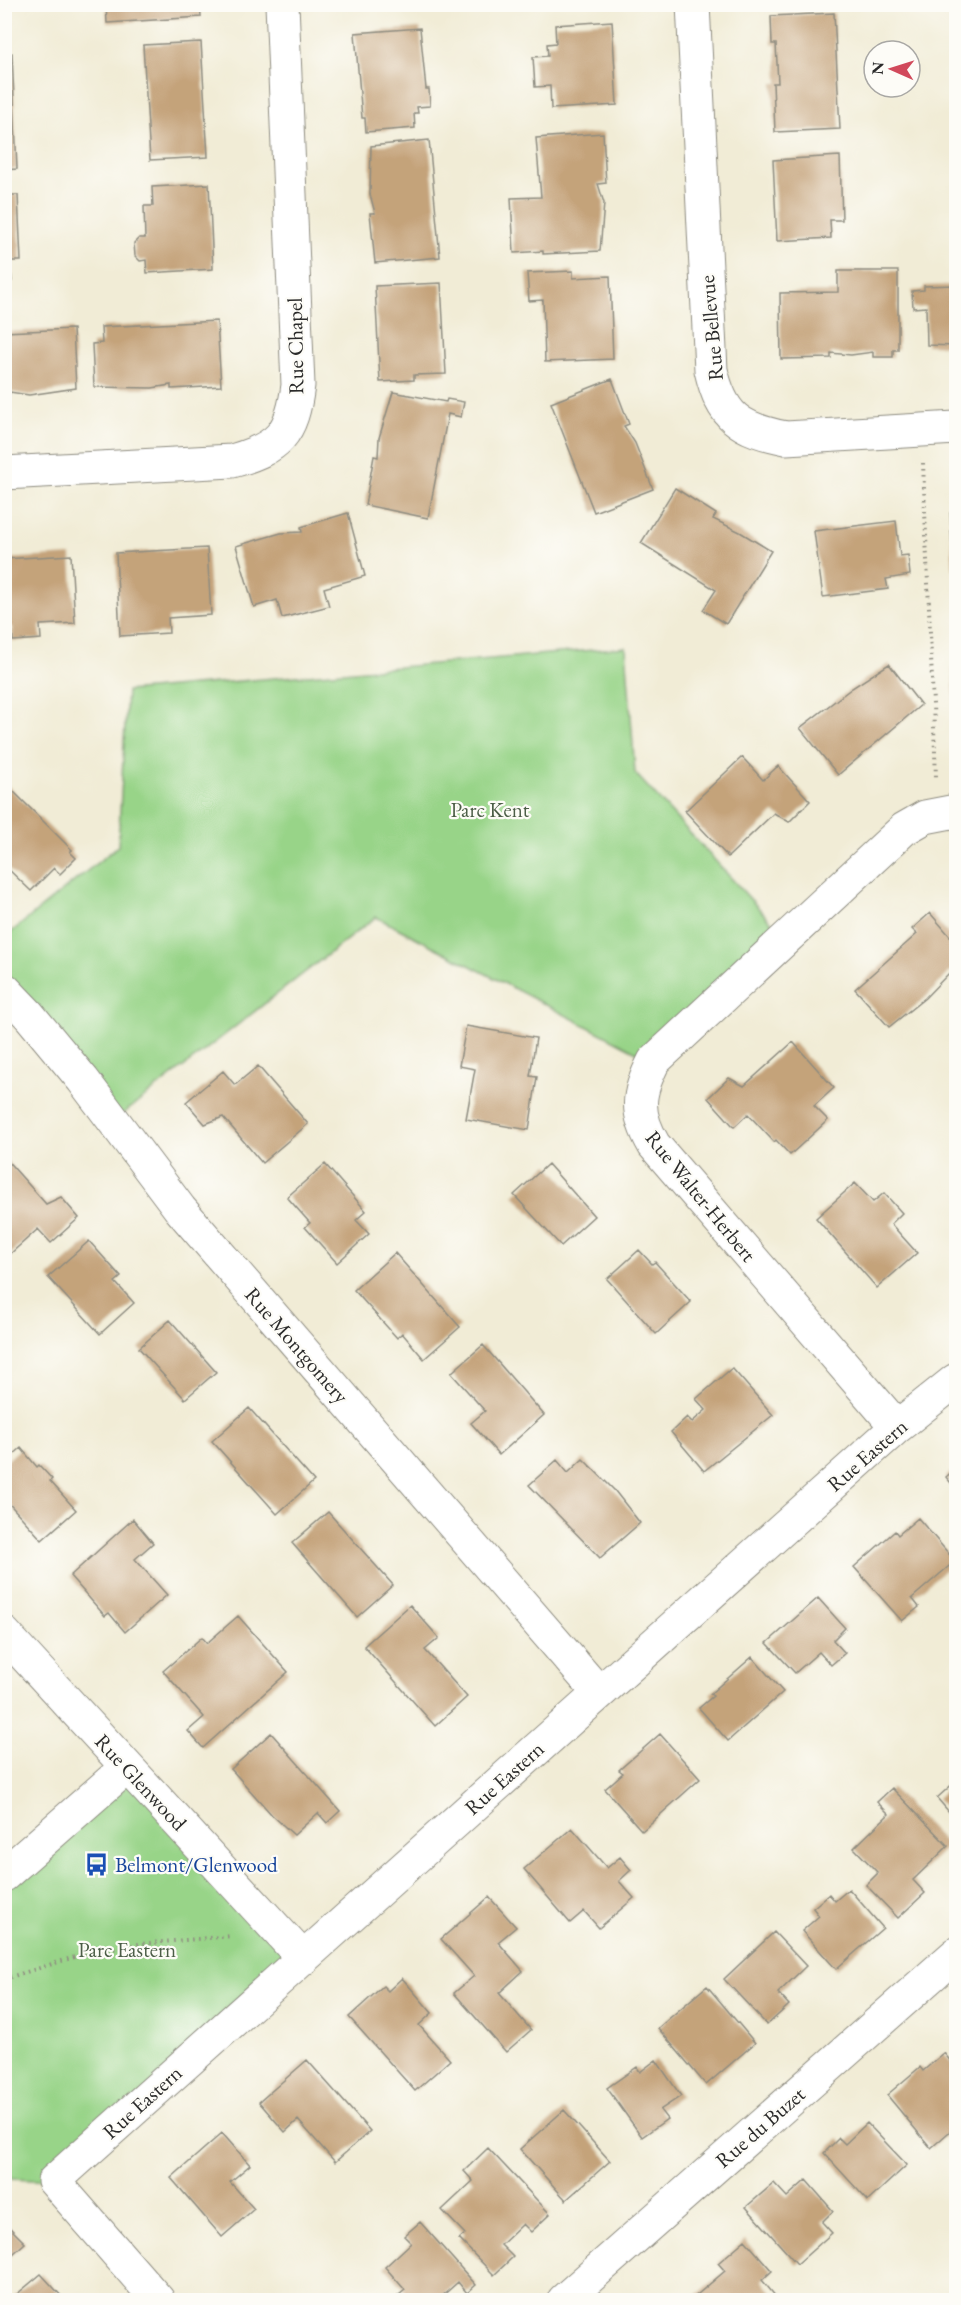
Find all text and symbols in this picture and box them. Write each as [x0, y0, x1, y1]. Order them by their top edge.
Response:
north arrow [862, 39, 922, 99]
text: N [867, 61, 888, 75]
street label: Rue Bellevue [693, 274, 729, 382]
street label: Rue Chapel [281, 297, 309, 395]
park label: Parc Kent [451, 796, 530, 823]
street label: Rue Walter-Herbert [640, 1125, 763, 1268]
street label: Rue Montgomery [239, 1281, 355, 1409]
street label: Rue Eastern [821, 1413, 913, 1497]
street label: Rue Glenwood [89, 1728, 193, 1836]
street label: Rue Eastern [459, 1735, 549, 1821]
bus stop icon: Belmont/Glenwood [84, 1851, 110, 1877]
place label: Belmont/Glenwood [115, 1851, 278, 1878]
park label: Parc Eastern [78, 1936, 176, 1963]
street label: Rue Eastern [97, 2059, 187, 2145]
street label: Rue du Buzet [709, 2080, 811, 2173]

